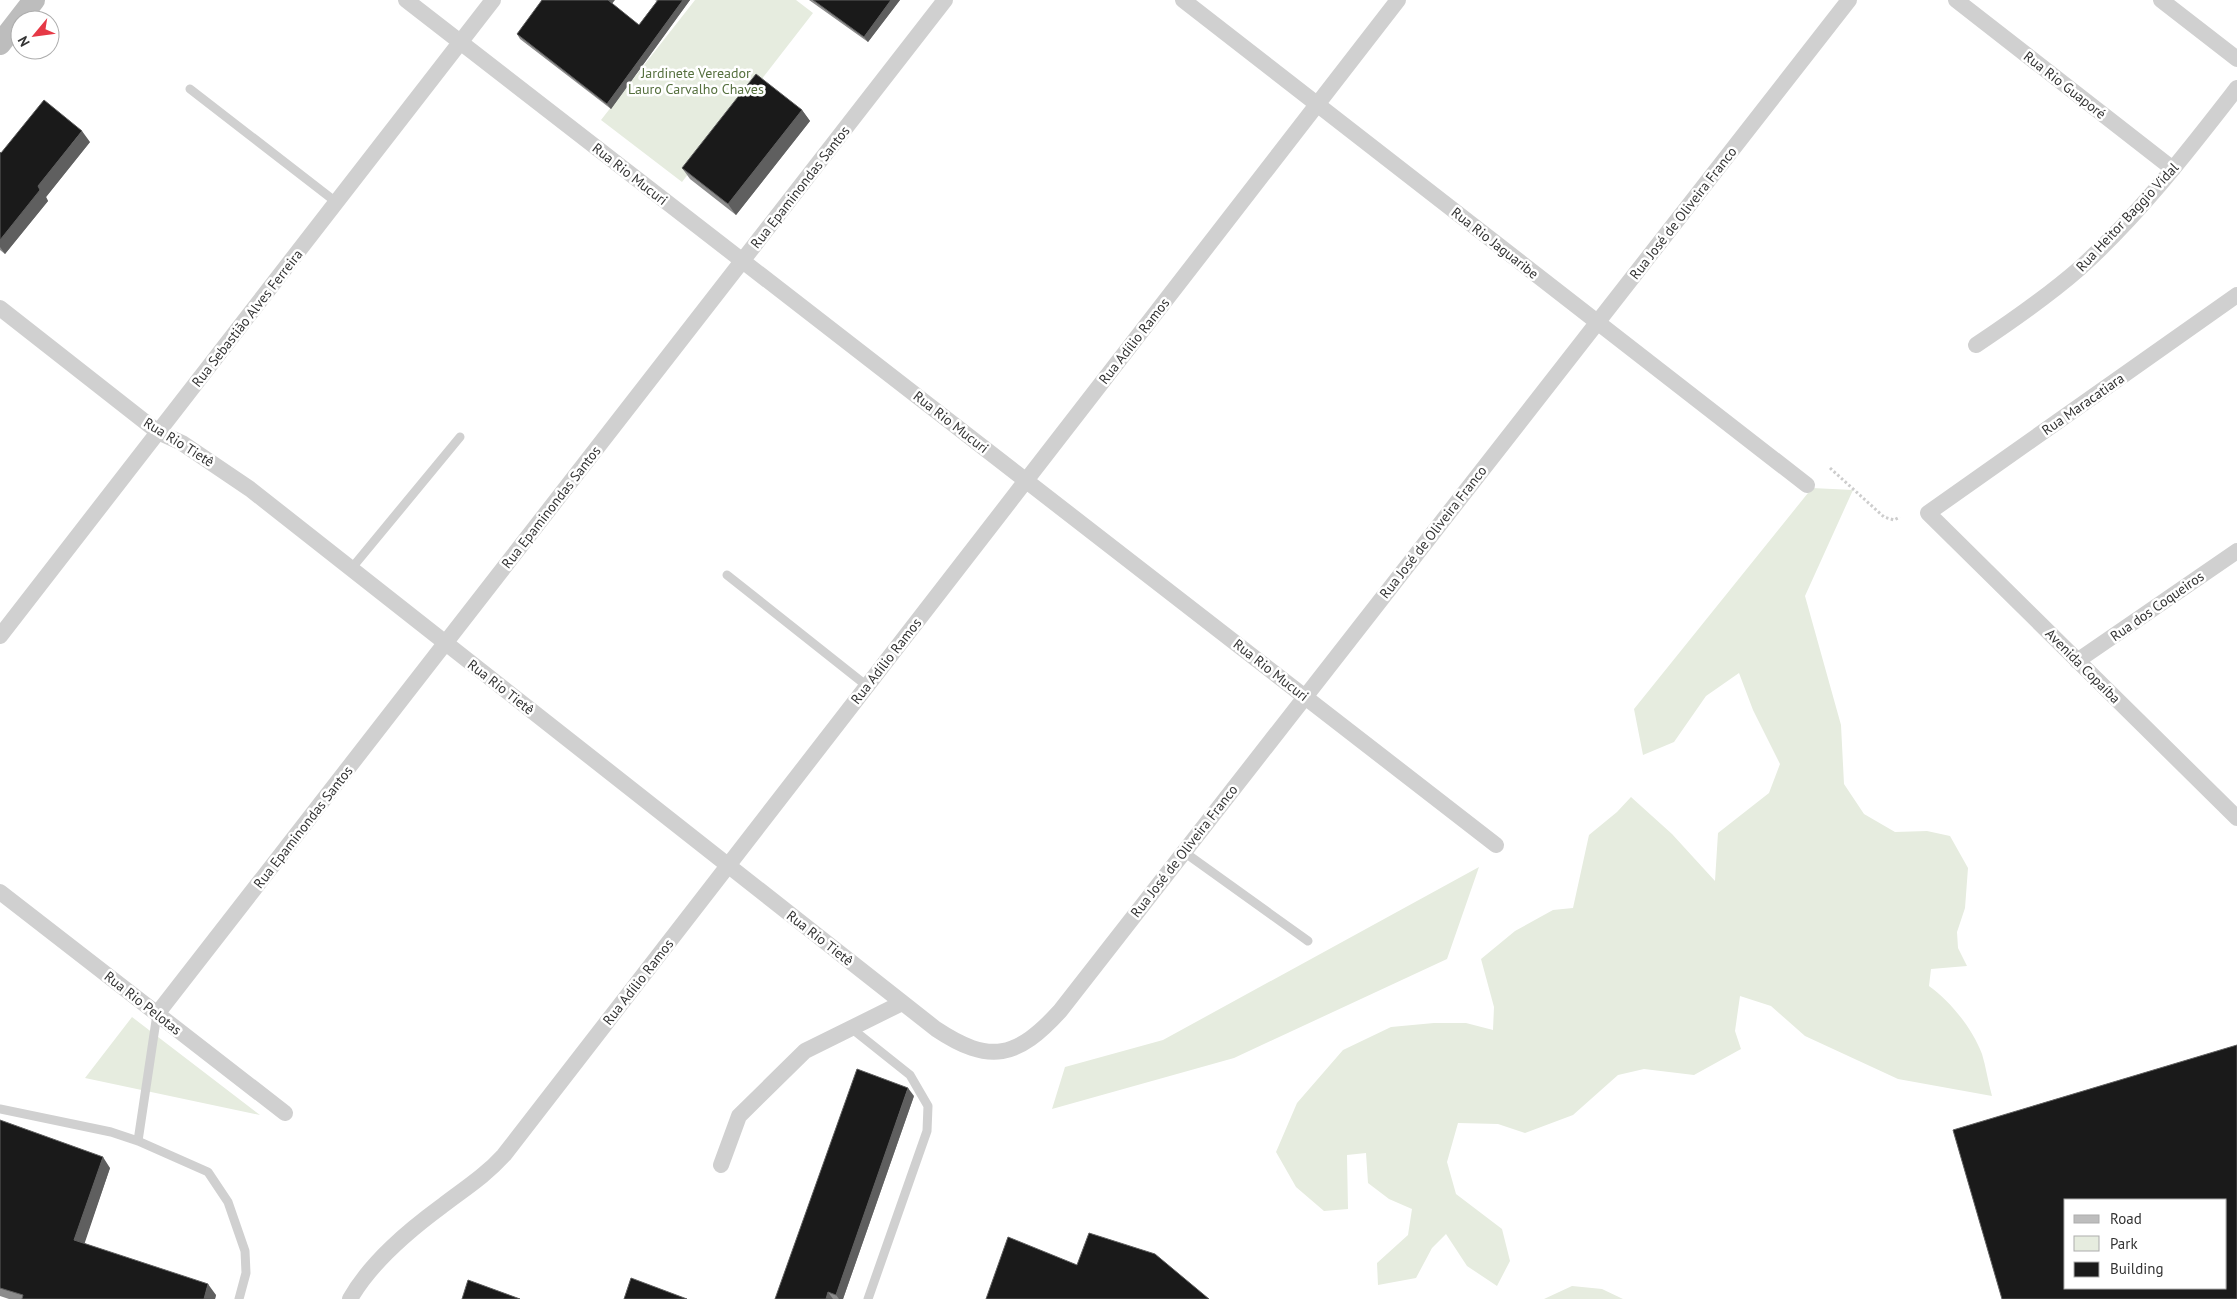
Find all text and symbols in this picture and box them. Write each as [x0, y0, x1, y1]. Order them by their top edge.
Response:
north arrow [10, 10, 60, 60]
text: N [14, 33, 34, 50]
street label: Rua Rio Guaporé [2020, 47, 2110, 123]
park label: Jardinete Vereador Lauro Carvalho Chaves [628, 64, 764, 98]
street label: Rua Epaminondas Santos [747, 122, 853, 252]
street label: Rua Rio Mucuri [589, 139, 671, 209]
street label: Rua José de Oliveira Franco [1626, 143, 1740, 283]
street label: Rua Heitor Baggio Vidal [2072, 159, 2182, 275]
street label: Rua Rio Jaguaribe [1448, 203, 1542, 283]
street label: Rua Sebastião Alves Ferreira [188, 246, 306, 390]
street label: Rua Adílio Ramos [1095, 294, 1173, 388]
street label: Rua Maracatiara [2038, 369, 2128, 439]
street label: Rua Rio Mucuri [910, 387, 992, 457]
street label: Rua Rio Tietê [140, 413, 218, 471]
street label: Rua Epaminondas Santos [498, 442, 604, 572]
street label: Rua José de Oliveira Franco [1376, 462, 1490, 602]
street label: Rua dos Coqueiros [2107, 567, 2207, 645]
street label: Rua Adílio Ramos [847, 614, 925, 708]
street label: Avenida Copaíba [2042, 625, 2124, 707]
street label: Rua Rio Mucuri [1230, 635, 1312, 705]
street label: Rua Rio Tietê [464, 655, 538, 719]
street label: Rua Epaminondas Santos [250, 762, 356, 892]
street label: Rua José de Oliveira Franco [1127, 781, 1241, 921]
street label: Rua Rio Tietê [783, 906, 857, 970]
street label: Rua Adílio Ramos [599, 935, 677, 1029]
street label: Rua Rio Pelotas [101, 967, 185, 1039]
legend [2064, 1199, 2227, 1289]
text: Road [2110, 1209, 2142, 1228]
text: Park [2110, 1234, 2138, 1253]
text: Building [2110, 1259, 2164, 1278]

